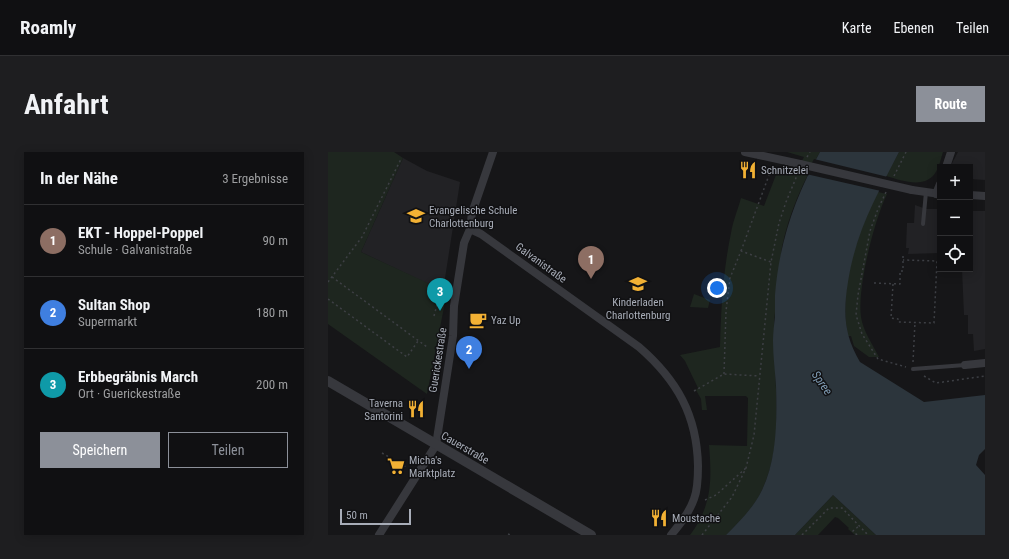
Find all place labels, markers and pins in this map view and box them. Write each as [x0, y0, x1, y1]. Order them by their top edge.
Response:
restaurant icon: Schnitzelei [738, 160, 758, 180]
place label: Schnitzelei [761, 164, 808, 177]
place label: Evangelische Schule Charlottenburg [429, 204, 517, 230]
school or university icon: Evangelische Schule Charlottenburg [406, 206, 426, 226]
pin: 1 [578, 246, 604, 279]
school or university icon: Kinderladen Charlottenburg [628, 274, 648, 294]
pin: 3 [427, 278, 453, 311]
place label: Kinderladen Charlottenburg [606, 296, 670, 322]
cafe icon: Yaz Up [468, 310, 488, 330]
place label: Yaz Up [491, 314, 521, 327]
pin: 2 [456, 336, 482, 369]
place label: Taverna Santorini [364, 397, 403, 423]
restaurant icon: Taverna Santorini [406, 399, 426, 419]
place label: Micha's Marktplatz [409, 454, 456, 480]
supermarket icon: Micha's Marktplatz [386, 456, 406, 476]
restaurant icon: Moustache [649, 508, 669, 528]
place label: Moustache [672, 512, 720, 525]

